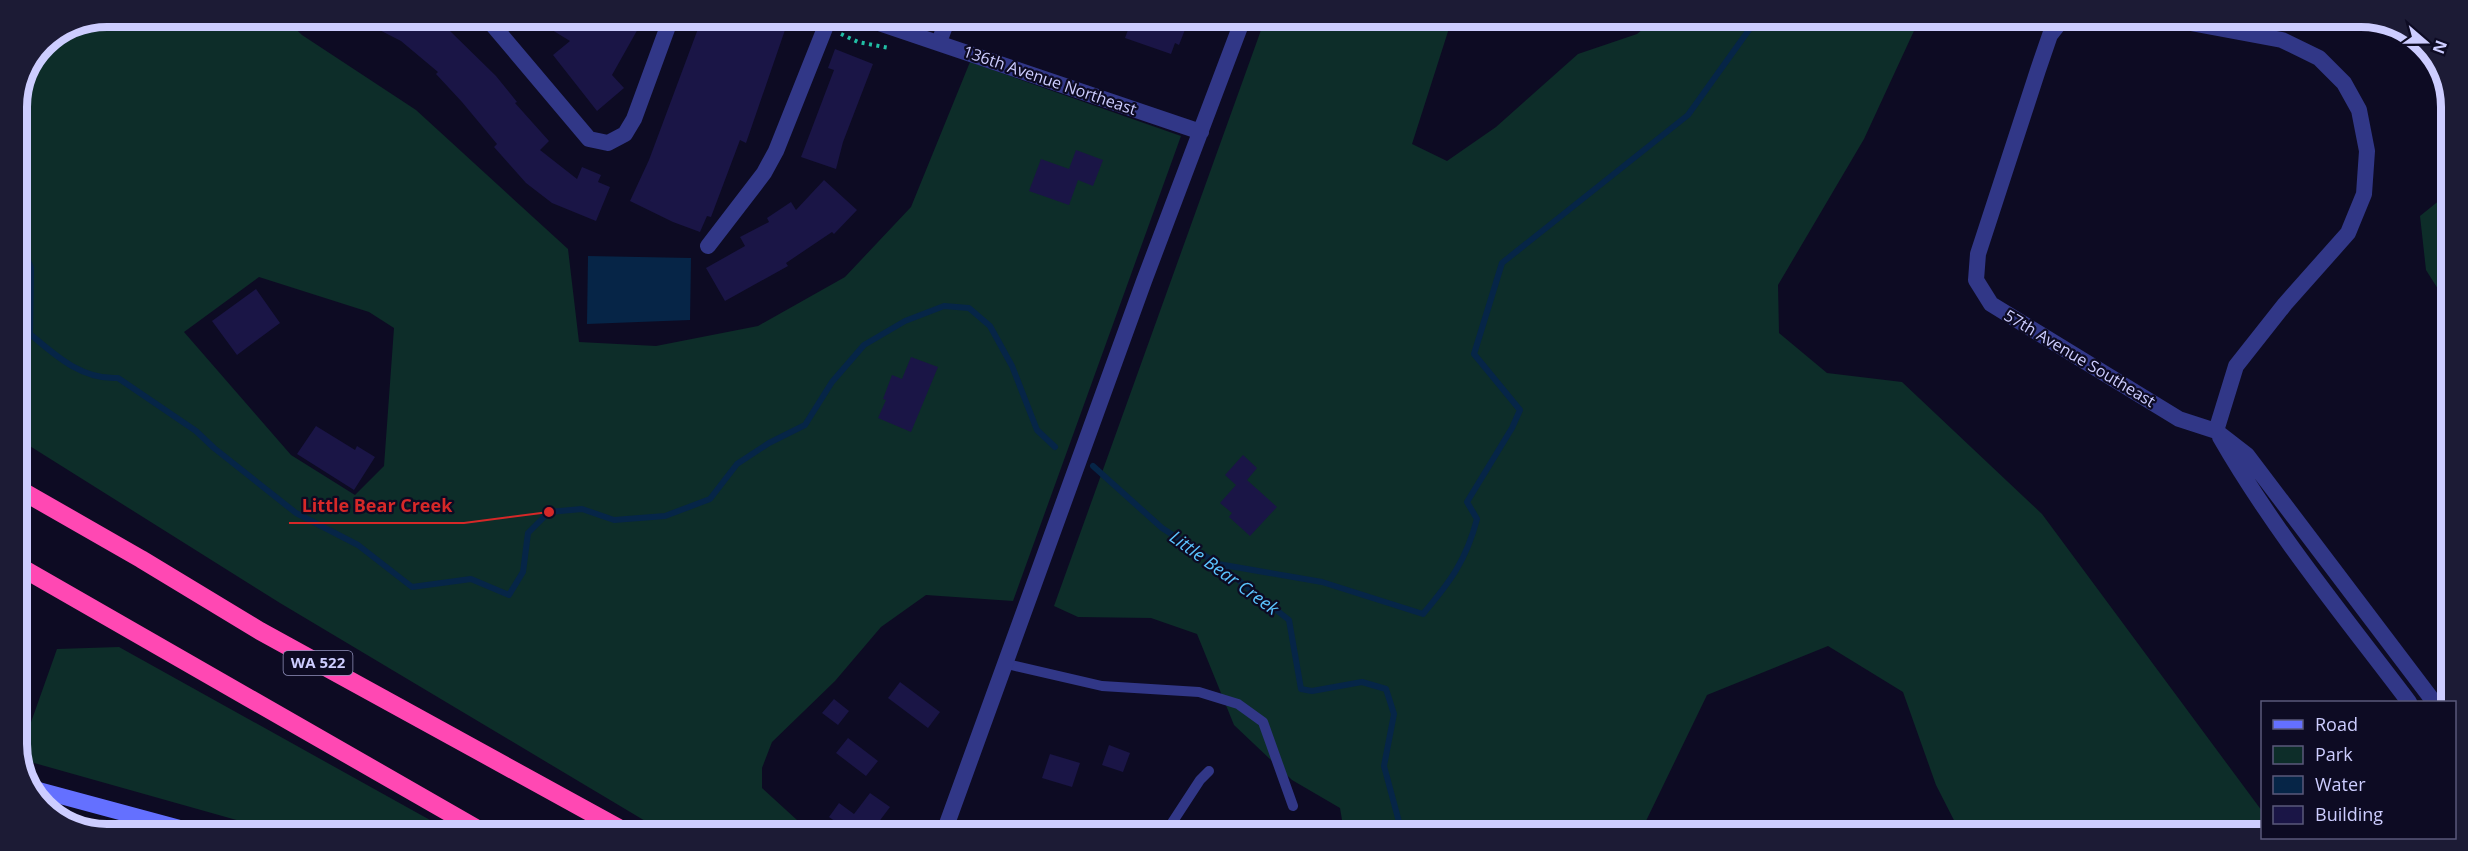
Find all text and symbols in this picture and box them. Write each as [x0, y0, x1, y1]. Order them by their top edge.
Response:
north arrow [2396, 12, 2456, 72]
text: N [2428, 37, 2453, 57]
street label: 136th Avenue Northeast [960, 40, 1140, 120]
street label: 57th Avenue Southeast [2000, 304, 2160, 412]
callout: Little Bear Creek [289, 487, 464, 523]
text: Little Bear Creek [302, 493, 453, 517]
water label: Little Bear Creek [1165, 524, 1285, 621]
road number: WA 522 [284, 651, 352, 675]
legend [2261, 701, 2456, 839]
text: Road [2315, 712, 2358, 736]
text: Park [2315, 742, 2353, 766]
text: Water [2315, 772, 2366, 796]
text: Building [2315, 802, 2383, 826]

